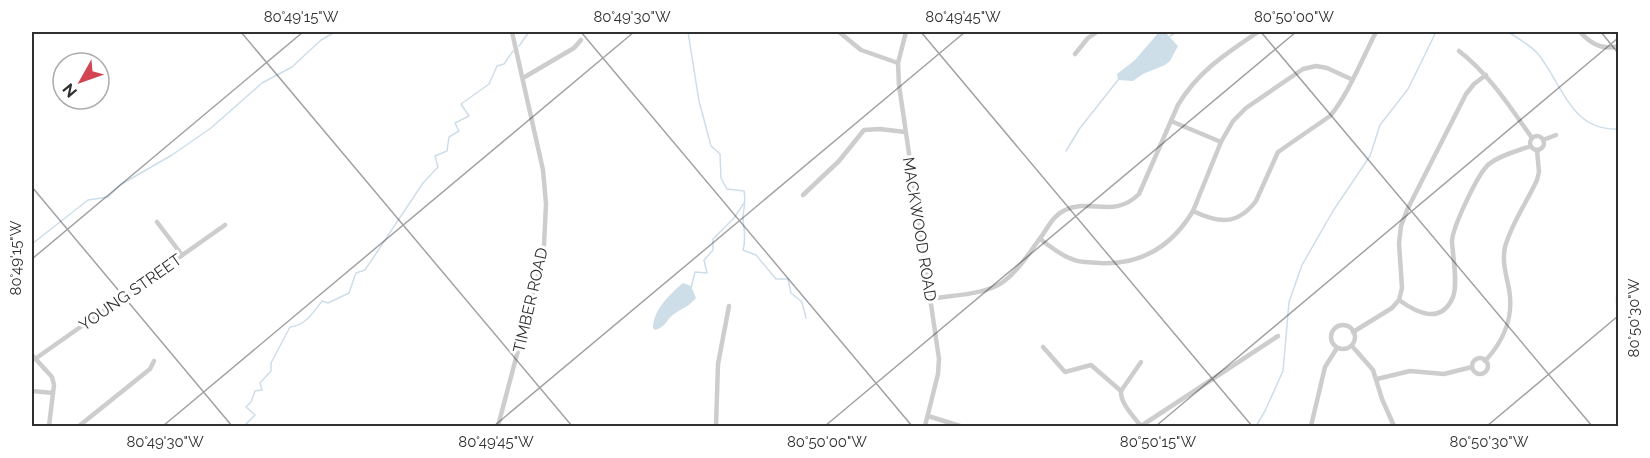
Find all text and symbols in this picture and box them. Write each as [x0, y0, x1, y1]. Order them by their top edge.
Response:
text: 80°49'15"W [264, 8, 339, 26]
text: 80°49'30"W [593, 8, 671, 26]
text: 80°49'45"W [925, 8, 1001, 26]
text: 80°50'00"W [1254, 8, 1334, 26]
north arrow [51, 51, 111, 111]
text: N [59, 80, 81, 101]
street label: MACKWOOD ROAD [899, 156, 940, 303]
text: 80°49'15"W [7, 220, 25, 295]
street label: TIMBER ROAD [509, 246, 552, 354]
street label: YOUNG STREET [75, 250, 185, 335]
text: 80°50'30"W [1625, 278, 1643, 357]
text: 80°49'30"W [126, 433, 204, 451]
text: 80°49'45"W [458, 433, 534, 451]
text: 80°50'00"W [787, 433, 867, 451]
text: 80°50'15"W [1120, 433, 1196, 451]
text: 80°50'30"W [1450, 433, 1529, 451]

